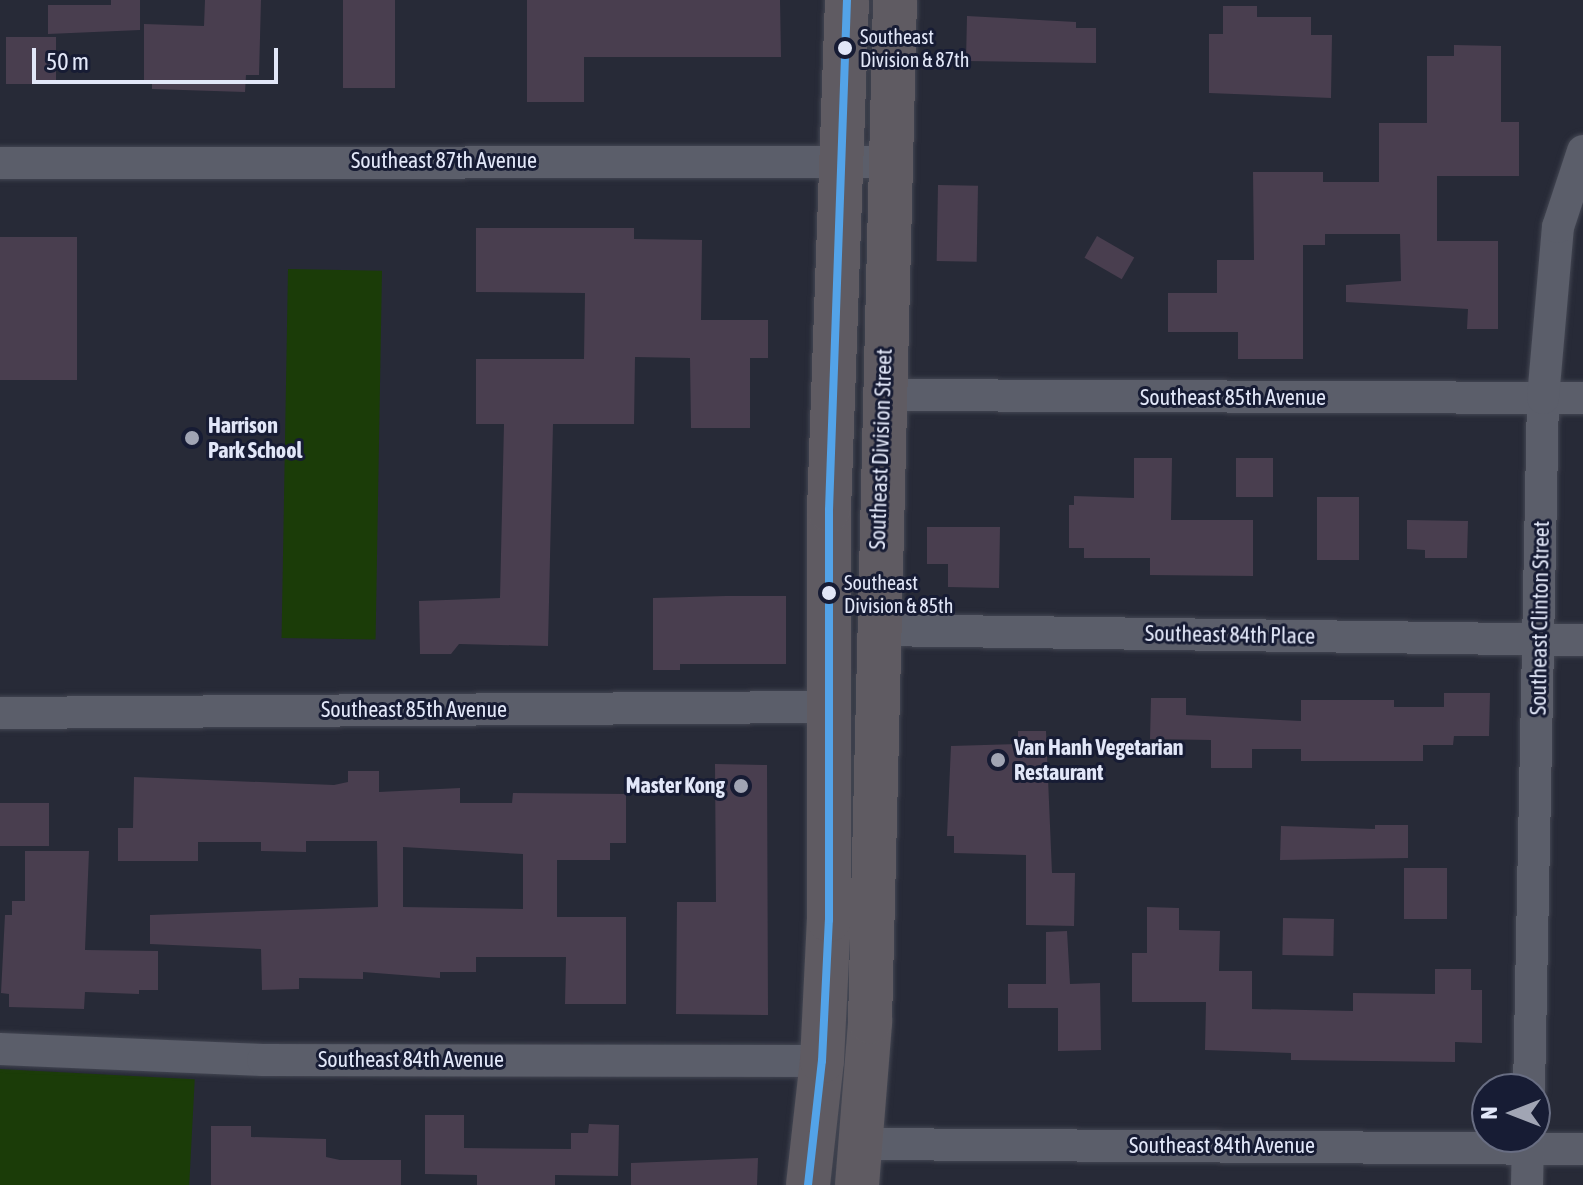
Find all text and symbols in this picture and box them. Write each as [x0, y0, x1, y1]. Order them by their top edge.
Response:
place label: Southeast Division & 87th [860, 24, 970, 71]
scale bar [36, 32, 282, 82]
marker: Southeast Division & 87th [837, 40, 853, 56]
text: 50 m [46, 48, 89, 75]
street label: Southeast 87th Avenue [351, 148, 537, 174]
street label: Southeast Division Street [864, 348, 898, 550]
street label: Southeast 85th Avenue [1140, 385, 1326, 411]
place label: Harrison Park School [208, 412, 302, 464]
marker: Harrison Park School [183, 429, 201, 447]
street label: Southeast Clinton Street [1525, 521, 1555, 715]
place label: Southeast Division & 85th [844, 570, 954, 617]
marker: Southeast Division & 85th [821, 585, 837, 601]
street label: Southeast 84th Place [1145, 620, 1315, 650]
street label: Southeast 85th Avenue [321, 697, 507, 723]
place label: Van Hanh Vegetarian Restaurant [1014, 734, 1184, 786]
marker: Van Hanh Vegetarian Restaurant [989, 751, 1007, 769]
place label: Master Kong [626, 773, 725, 799]
marker: Master Kong [732, 777, 750, 795]
street label: Southeast 84th Avenue [318, 1047, 504, 1073]
north arrow [1471, 1073, 1551, 1153]
text: N [1476, 1107, 1502, 1120]
street label: Southeast 84th Avenue [1129, 1133, 1315, 1159]

